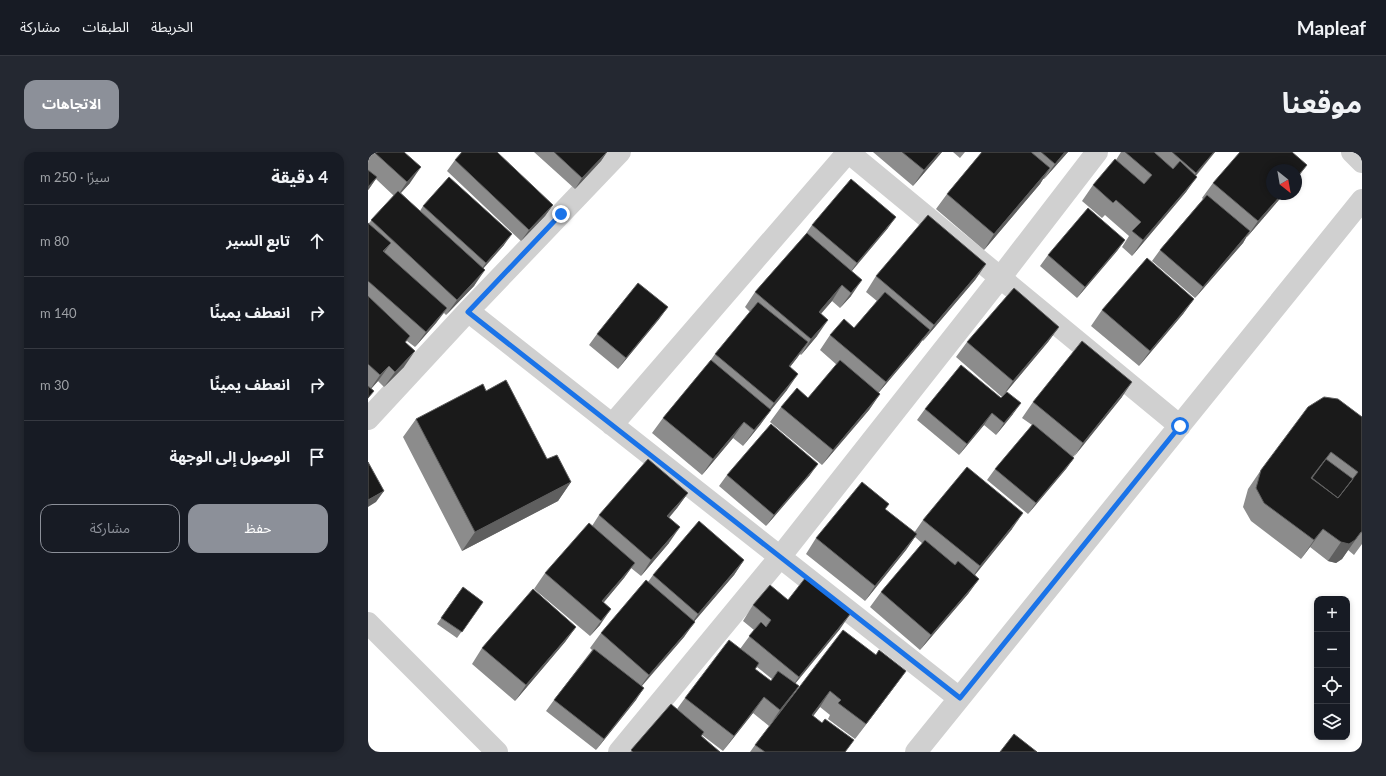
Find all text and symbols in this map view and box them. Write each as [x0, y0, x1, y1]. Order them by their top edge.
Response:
text: Mapleaf [1297, 16, 1366, 39]
text: مشاركة [20, 18, 60, 35]
text: الطبقات [82, 18, 129, 35]
text: الخريطة [151, 18, 193, 35]
button: الاتجاهات [24, 80, 119, 129]
text: موقعنا [1282, 85, 1362, 119]
north arrow [1266, 164, 1302, 200]
text: 4 دقيقة [271, 166, 328, 187]
text: سيرًا · 250 m [40, 169, 110, 185]
route end [552, 205, 570, 223]
icon: ahead [306, 230, 328, 252]
text: تابع السير [226, 231, 290, 249]
text: 80 m [40, 233, 69, 249]
icon: right [306, 302, 328, 324]
text: انعطف يمينًا [210, 303, 290, 321]
text: 140 m [40, 305, 77, 321]
icon: right [306, 374, 328, 396]
text: انعطف يمينًا [210, 375, 290, 393]
text: 30 m [40, 377, 69, 393]
route start [1171, 417, 1189, 435]
icon: arrive [306, 446, 328, 468]
text: الوصول إلى الوجهة [169, 447, 290, 465]
button: مشاركة [40, 504, 180, 553]
button: حفظ [188, 504, 328, 553]
map controls [1314, 596, 1350, 740]
button: + [1314, 596, 1350, 632]
button: − [1314, 632, 1350, 668]
button: locate [1314, 668, 1350, 704]
button: layers [1314, 704, 1350, 740]

